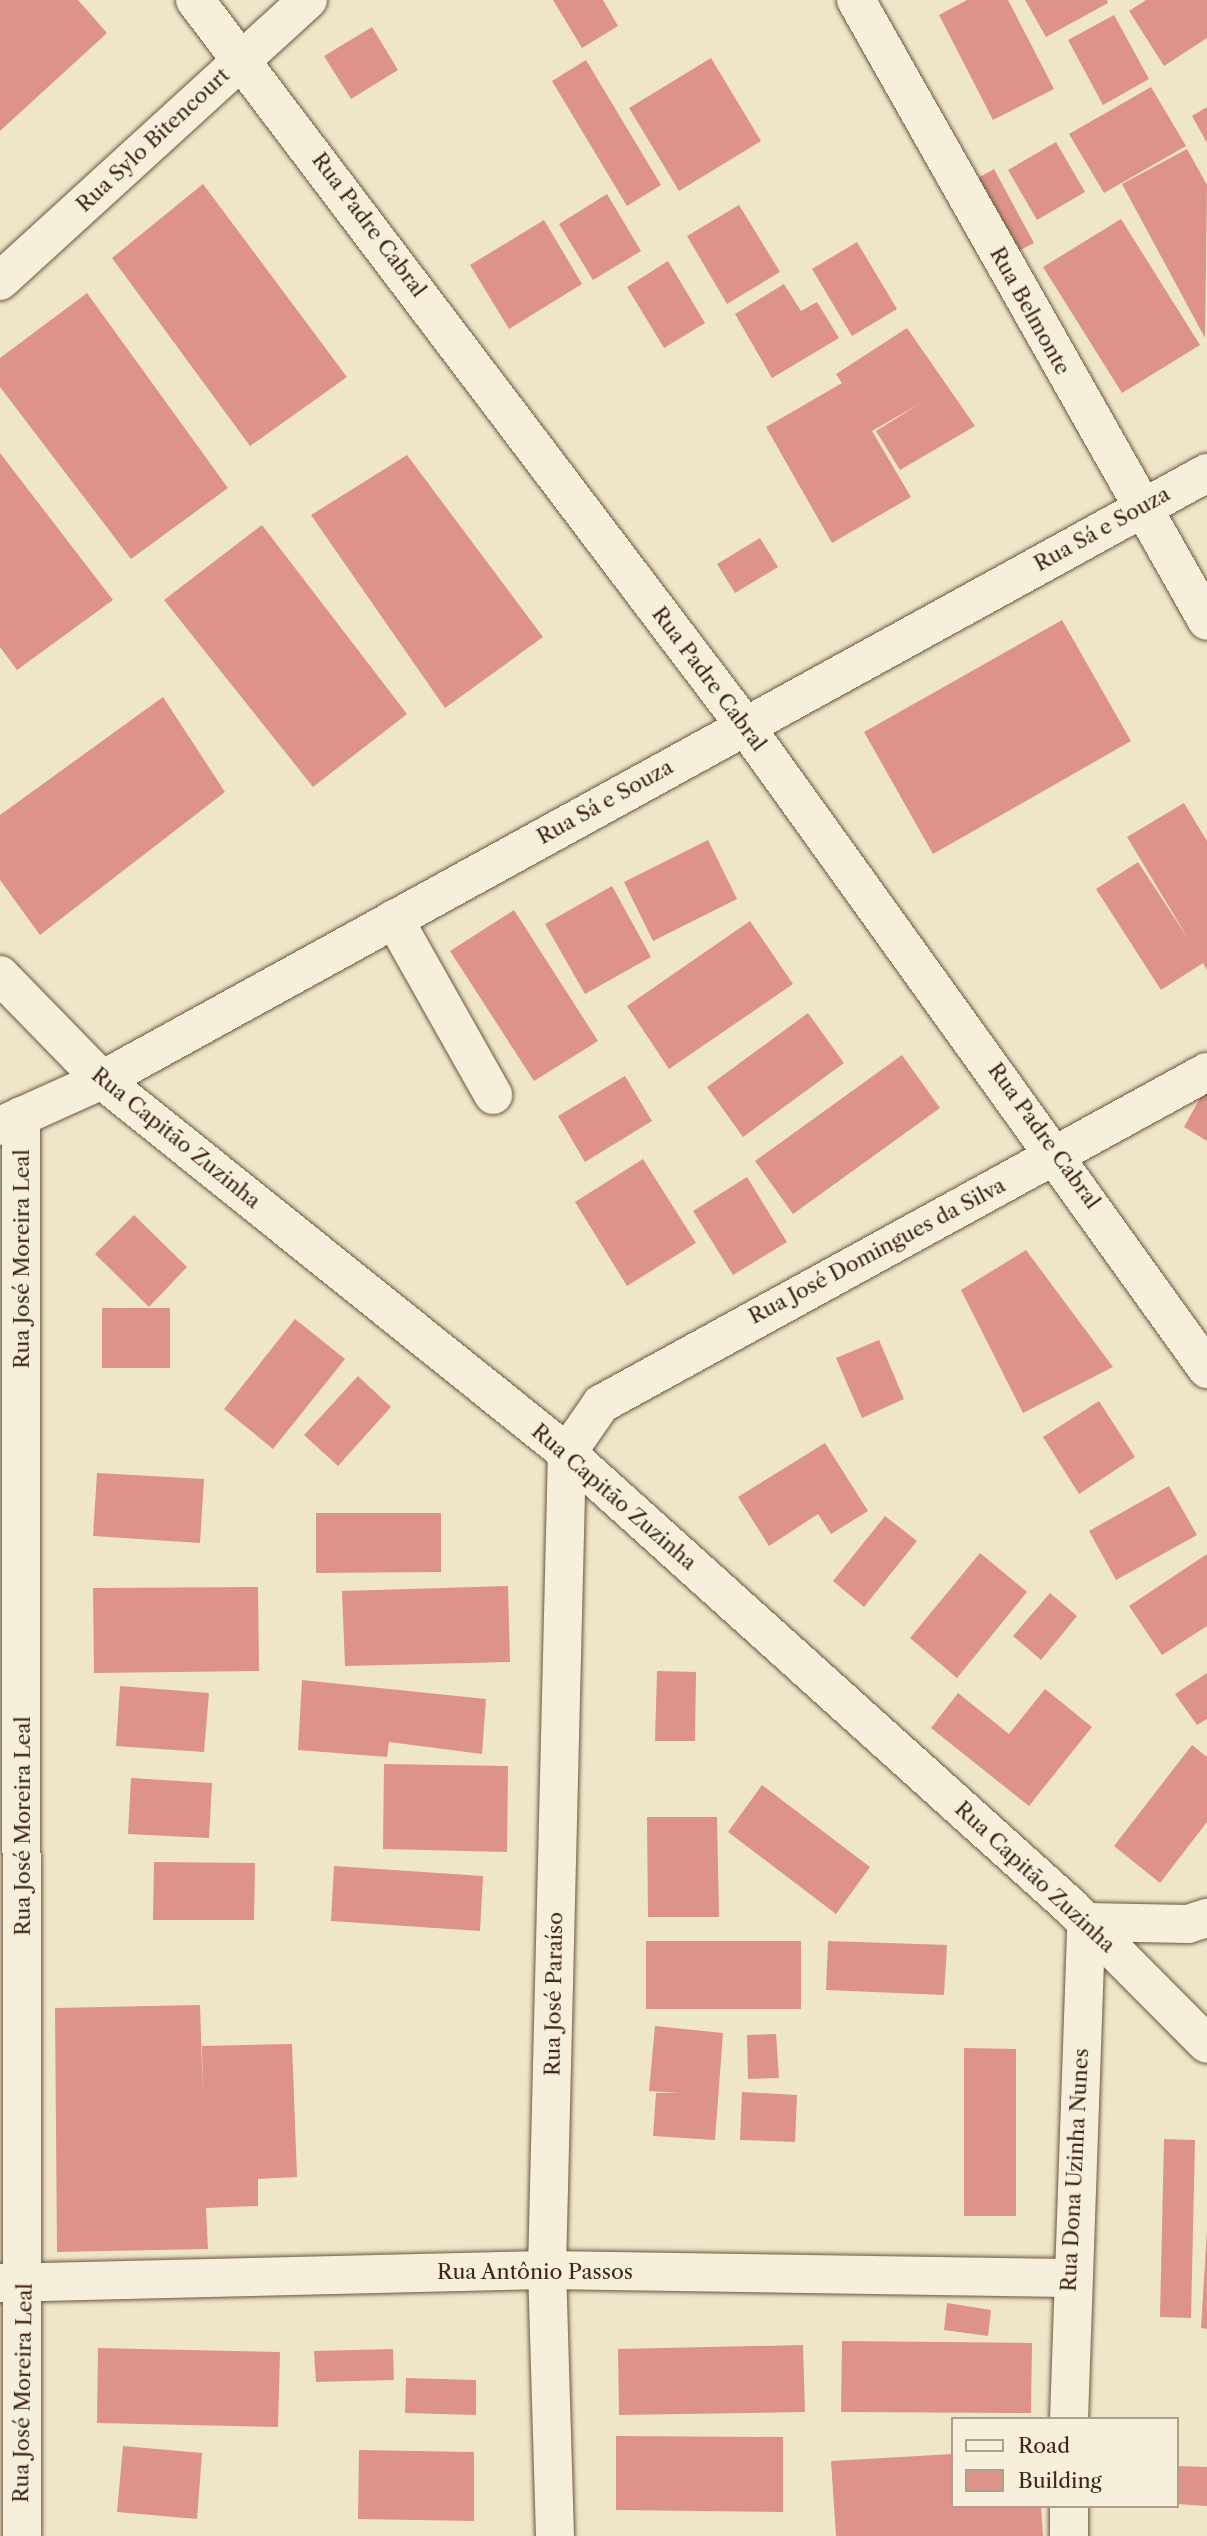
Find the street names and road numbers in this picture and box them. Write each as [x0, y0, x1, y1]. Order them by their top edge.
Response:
street label: Rua Sylo Bitencourt [71, 63, 235, 217]
street label: Rua Padre Cabral [306, 148, 432, 302]
street label: Rua Belmonte [984, 243, 1076, 379]
street label: Rua Sá e Souza [1030, 481, 1174, 577]
street label: Rua Padre Cabral [646, 602, 772, 756]
street label: Rua Sá e Souza [533, 754, 677, 850]
street label: Rua Padre Cabral [983, 1058, 1105, 1214]
street label: Rua Capitão Zuzinha [86, 1062, 266, 1214]
street label: Rua José Moreira Leal [9, 1149, 35, 1369]
street label: Rua José Domingues da Silva [744, 1172, 1010, 1330]
street label: Rua Capitão Zuzinha [526, 1419, 702, 1575]
street label: Rua José Moreira Leal [10, 1716, 36, 1936]
street label: Rua Capitão Zuzinha [950, 1796, 1120, 1958]
street label: Rua José Paraíso [540, 1912, 568, 2076]
street label: Rua Dona Uzinha Nunes [1056, 2047, 1094, 2293]
street label: Rua Antônio Passos [437, 2259, 633, 2285]
street label: Rua José Moreira Leal [8, 2283, 38, 2503]

